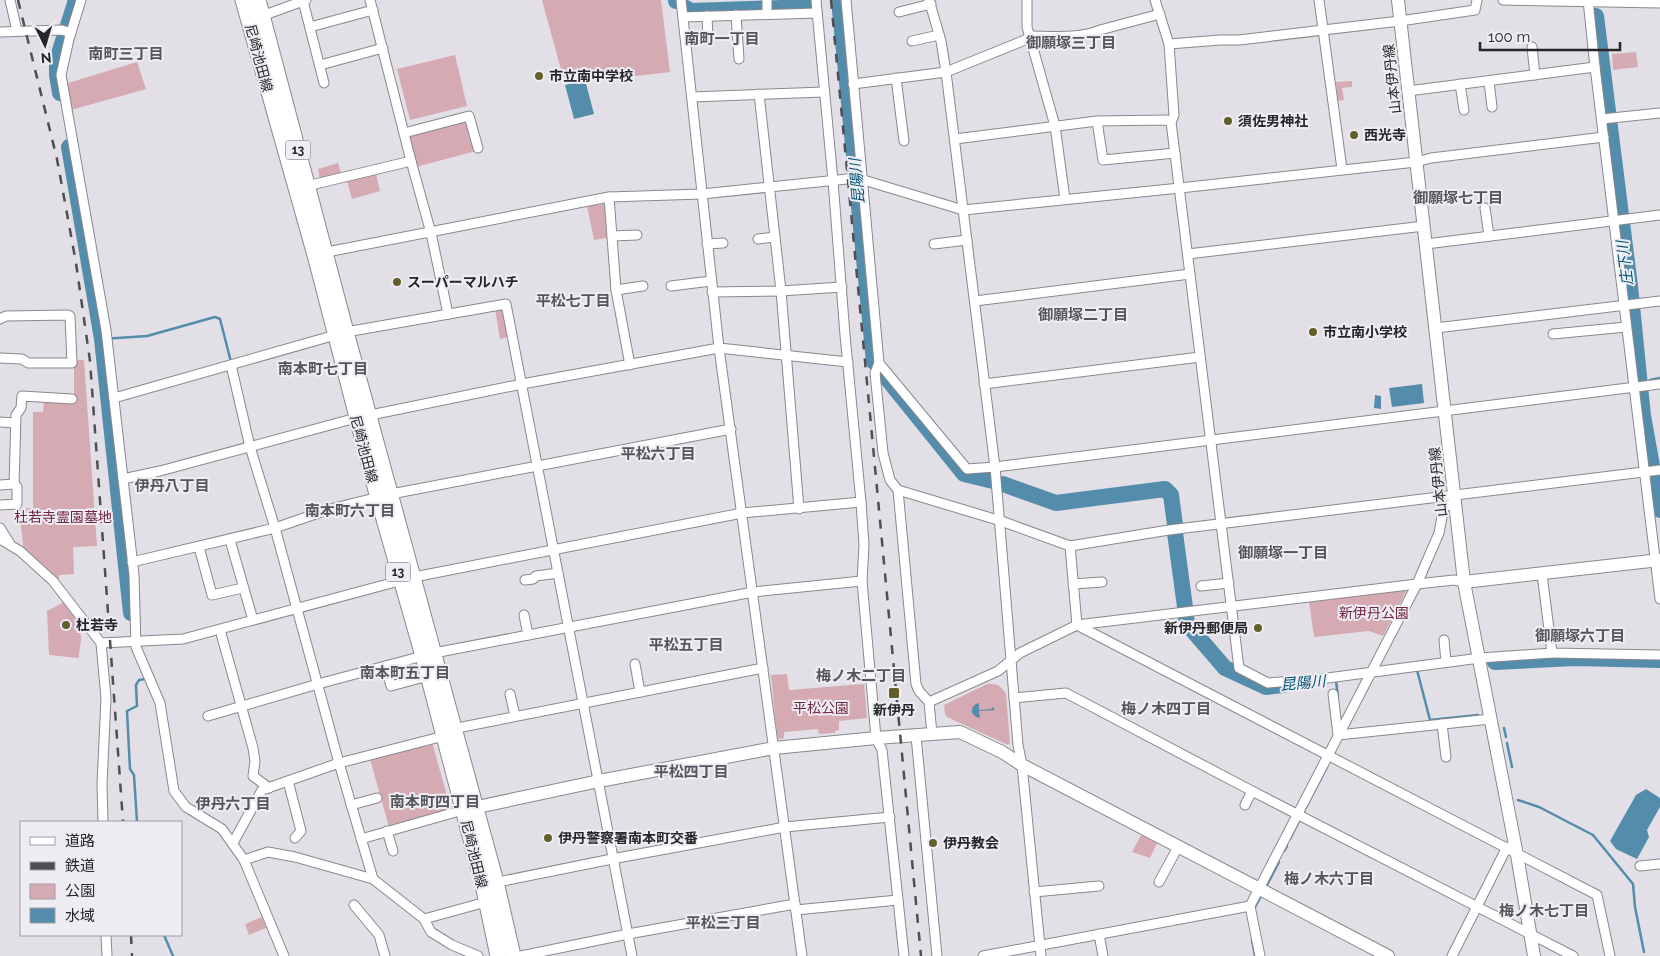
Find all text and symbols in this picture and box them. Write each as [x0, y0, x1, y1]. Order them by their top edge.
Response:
north arrow [20, 20, 70, 70]
scale bar [1480, 20, 1620, 52]
street label: 尼崎池田線 [242, 22, 276, 94]
text: 100 m [1488, 28, 1530, 46]
district label: 南町一丁目 [684, 30, 760, 48]
district label: 御願塚三丁目 [1026, 34, 1116, 52]
street label: 山本伊丹線 [1380, 43, 1404, 115]
district label: 南町三丁目 [88, 45, 164, 63]
text: N [40, 50, 52, 66]
place label: 市立南中学校 [549, 68, 633, 84]
marker: 市立南中学校 [533, 70, 545, 82]
place label: 須佐男神社 [1238, 113, 1308, 129]
marker: 須佐男神社 [1222, 115, 1234, 127]
place label: 西光寺 [1364, 127, 1406, 143]
marker: 西光寺 [1348, 129, 1360, 141]
road number: 13 [286, 140, 310, 160]
water label: 昆陽川 [846, 156, 868, 204]
district label: 御願塚七丁目 [1413, 189, 1503, 207]
water label: 庄下川 [1613, 238, 1637, 286]
place label: スーパーマルハチ [407, 274, 519, 290]
marker: スーパーマルハチ [391, 276, 403, 288]
district label: 平松七丁目 [535, 292, 611, 310]
district label: 御願塚二丁目 [1038, 306, 1128, 324]
place label: 市立南小学校 [1323, 324, 1407, 340]
marker: 市立南小学校 [1307, 326, 1319, 338]
district label: 南本町七丁目 [278, 360, 368, 378]
street label: 尼崎池田線 [347, 413, 381, 485]
district label: 平松六丁目 [620, 445, 696, 463]
street label: 山本伊丹線 [1426, 446, 1450, 518]
district label: 伊丹八丁目 [134, 477, 210, 495]
district label: 南本町六丁目 [305, 502, 395, 520]
park label: 杜若寺霊園墓地 [14, 509, 112, 525]
district label: 御願塚一丁目 [1238, 544, 1328, 562]
road number: 13 [386, 562, 410, 582]
park label: 新伊丹公園 [1339, 605, 1409, 621]
place label: 杜若寺 [76, 617, 118, 633]
marker: 杜若寺 [60, 619, 72, 631]
place label: 新伊丹郵便局 [1164, 620, 1248, 636]
marker: 新伊丹郵便局 [1252, 622, 1264, 634]
district label: 御願塚六丁目 [1535, 627, 1625, 645]
district label: 平松五丁目 [648, 636, 724, 654]
district label: 南本町五丁目 [360, 664, 450, 682]
district label: 梅ノ木二丁目 [816, 667, 906, 685]
water label: 昆陽川 [1280, 672, 1328, 694]
marker: 新伊丹 [887, 686, 901, 700]
park label: 平松公園 [793, 700, 849, 716]
district label: 梅ノ木四丁目 [1121, 700, 1211, 718]
place label: 新伊丹 [873, 702, 915, 718]
district label: 平松四丁目 [653, 763, 729, 781]
district label: 南本町四丁目 [390, 793, 480, 811]
district label: 伊丹六丁目 [195, 795, 271, 813]
street label: 尼崎池田線 [458, 818, 490, 890]
legend [20, 821, 182, 936]
place label: 伊丹警察署南本町交番 [558, 830, 698, 846]
text: 道路 [65, 832, 95, 850]
marker: 伊丹警察署南本町交番 [542, 832, 554, 844]
place label: 伊丹教会 [943, 835, 999, 851]
marker: 伊丹教会 [927, 837, 939, 849]
text: 鉄道 [65, 857, 95, 875]
district label: 梅ノ木六丁目 [1284, 870, 1374, 888]
text: 公園 [65, 882, 95, 900]
district label: 梅ノ木七丁目 [1499, 902, 1589, 920]
text: 水域 [65, 907, 95, 925]
district label: 平松三丁目 [685, 914, 761, 932]

